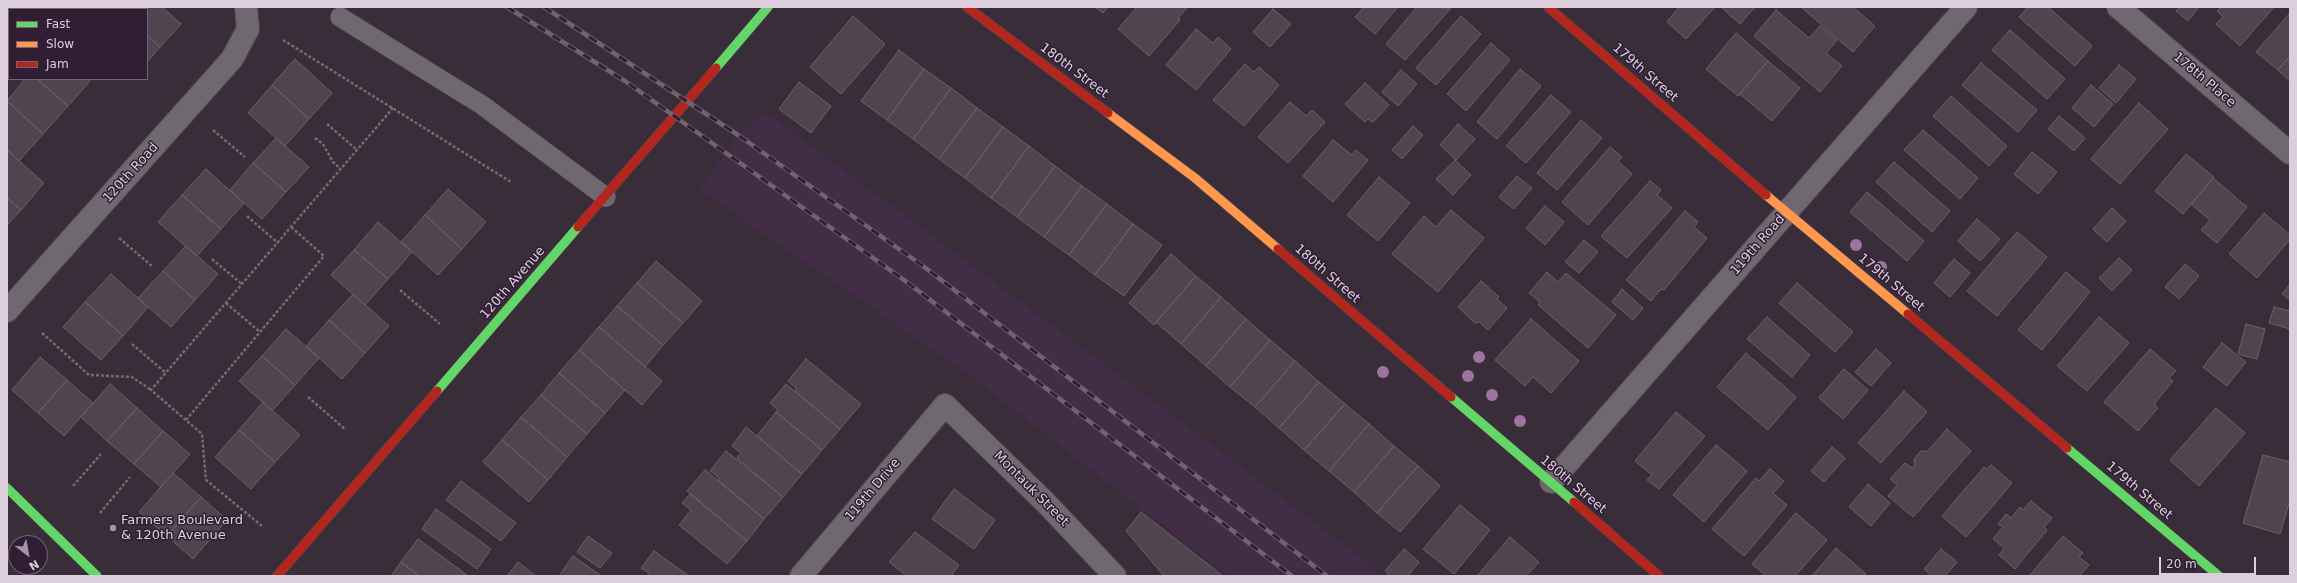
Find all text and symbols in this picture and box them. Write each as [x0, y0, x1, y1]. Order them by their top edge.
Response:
legend [8, 8, 148, 80]
text: Fast [46, 17, 70, 31]
text: Slow [46, 37, 74, 51]
street label: 180th Street [1037, 40, 1111, 102]
street label: 179th Street [1609, 40, 1681, 106]
street label: 178th Place [2170, 49, 2238, 111]
text: Jam [46, 57, 69, 71]
street label: 120th Road [100, 140, 162, 206]
street label: 119th Road [1728, 212, 1788, 278]
street label: 180th Street [1291, 241, 1363, 307]
street label: 120th Avenue [477, 244, 549, 322]
street label: 179th Street [1855, 251, 1927, 315]
street label: Montauk Street [990, 448, 1072, 530]
street label: 180th Street [1537, 453, 1609, 517]
street label: 119th Drive [842, 456, 904, 524]
street label: 179th Street [2103, 459, 2175, 523]
place label: Farmers Boulevard & 120th Avenue [121, 513, 243, 544]
marker: Farmers Boulevard & 120th Avenue [108, 523, 118, 533]
north arrow [8, 535, 48, 575]
scale bar [2161, 549, 2258, 575]
text: N [27, 557, 41, 573]
text: 20 m [2166, 557, 2197, 571]

